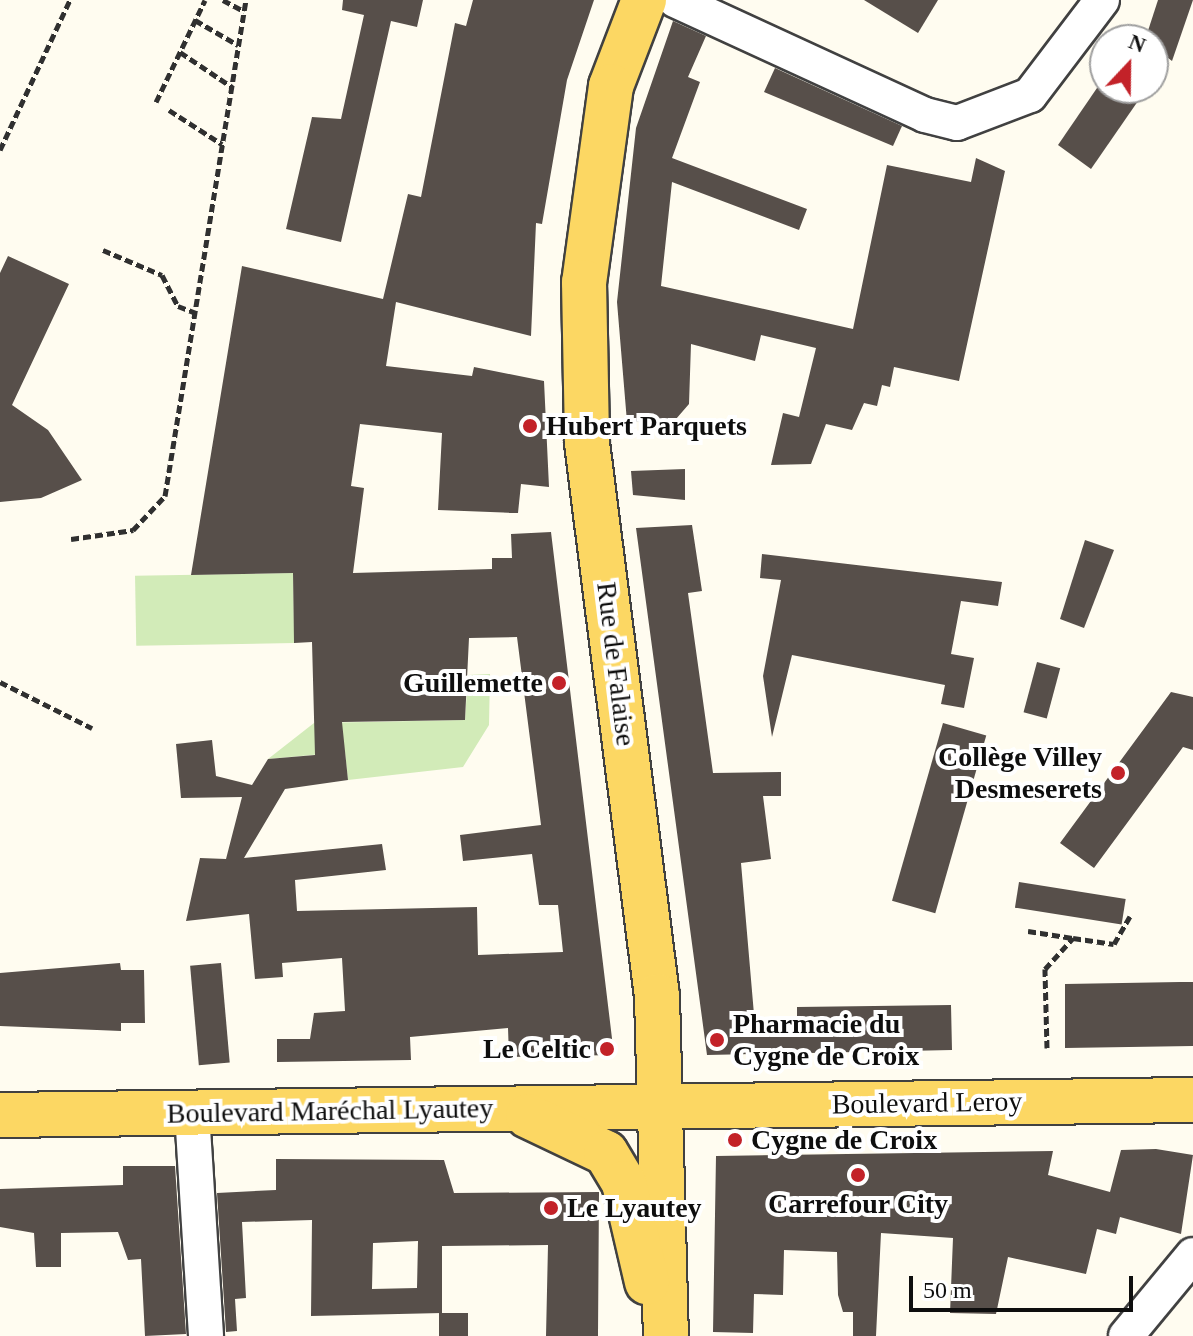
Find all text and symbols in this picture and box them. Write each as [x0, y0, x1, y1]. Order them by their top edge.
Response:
north arrow [1089, 24, 1169, 104]
text: N [1125, 29, 1149, 58]
place label: Hubert Parquets [546, 409, 747, 443]
marker: Hubert Parquets [521, 417, 539, 435]
street label: Rue de Falaise [589, 580, 643, 748]
place label: Guillemette [403, 666, 543, 700]
marker: Guillemette [550, 674, 568, 692]
place label: Collège Villey Desmeserets [937, 740, 1102, 806]
marker: Collège Villey Desmeserets [1109, 764, 1127, 782]
place label: Pharmacie du Cygne de Croix [733, 1007, 919, 1073]
marker: Pharmacie du Cygne de Croix [708, 1031, 726, 1049]
place label: Le Celtic [483, 1032, 591, 1066]
marker: Le Celtic [598, 1040, 616, 1058]
street label: Boulevard Leroy [831, 1085, 1023, 1121]
street label: Boulevard Maréchal Lyautey [166, 1091, 494, 1131]
place label: Cygne de Croix [751, 1123, 937, 1157]
marker: Cygne de Croix [726, 1131, 744, 1149]
marker: Carrefour City [849, 1166, 867, 1184]
place label: Carrefour City [768, 1187, 948, 1221]
place label: Le Lyautey [567, 1191, 702, 1225]
marker: Le Lyautey [542, 1199, 560, 1217]
scale bar [913, 1260, 1137, 1310]
text: 50 m [923, 1277, 972, 1303]

